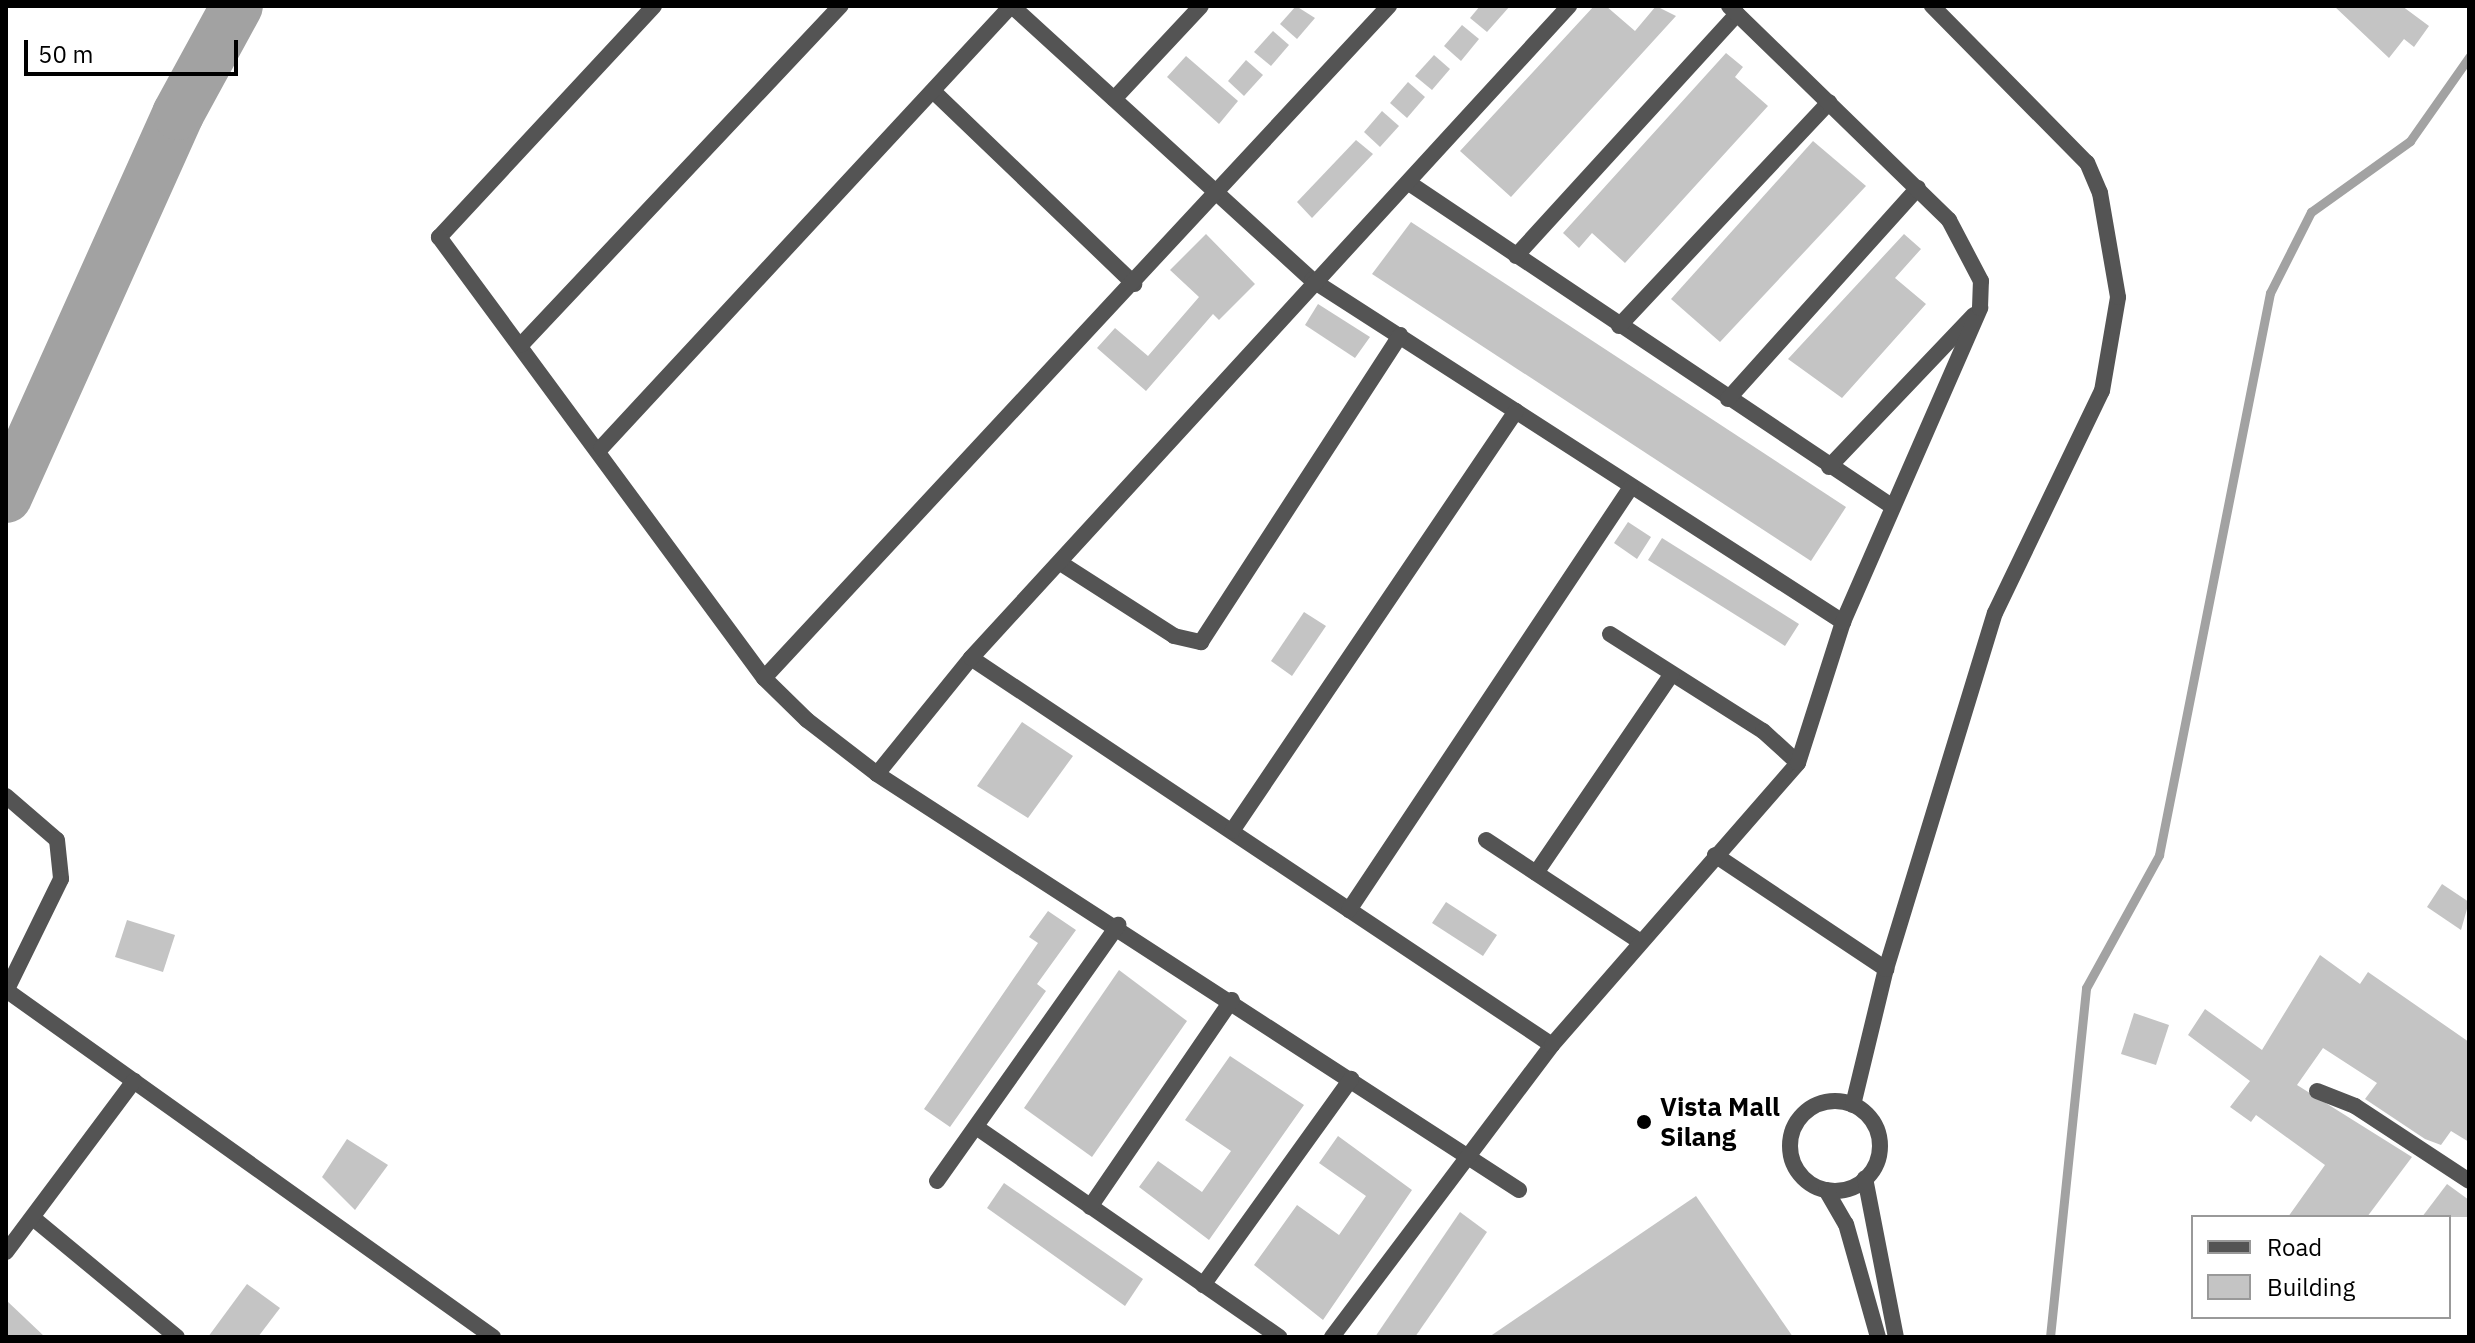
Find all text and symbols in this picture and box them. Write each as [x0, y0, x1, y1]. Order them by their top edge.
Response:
scale bar [28, 24, 242, 74]
text: 50 m [38, 38, 93, 70]
place label: Vista Mall Silang [1660, 1091, 1780, 1152]
marker: Vista Mall Silang [1635, 1113, 1653, 1131]
legend [2191, 1215, 2451, 1319]
text: Road [2267, 1231, 2322, 1263]
text: Building [2267, 1271, 2355, 1303]

